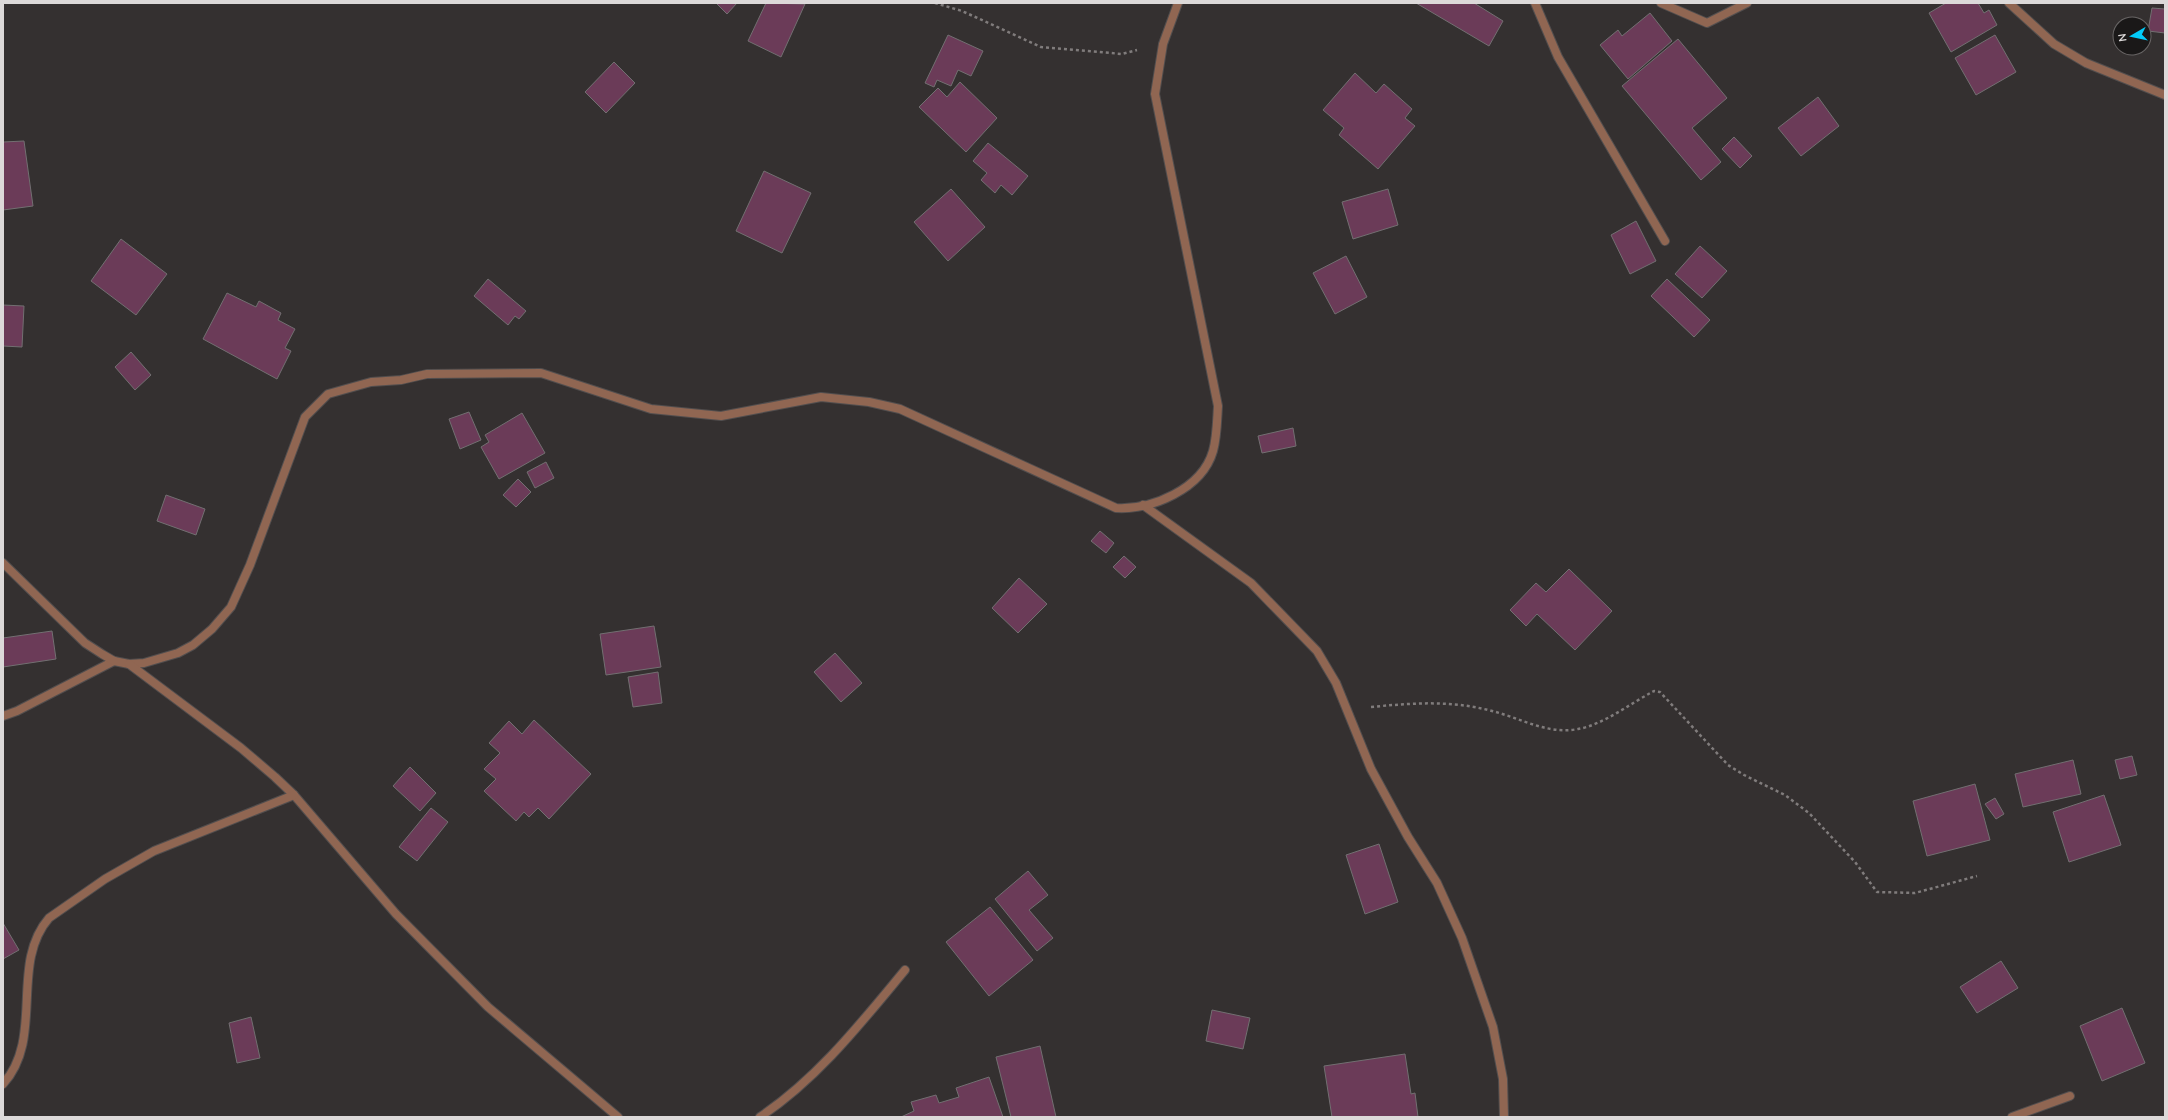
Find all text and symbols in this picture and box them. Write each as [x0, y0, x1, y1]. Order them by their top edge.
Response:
north arrow [2112, 16, 2152, 56]
text: N [2115, 32, 2130, 43]

